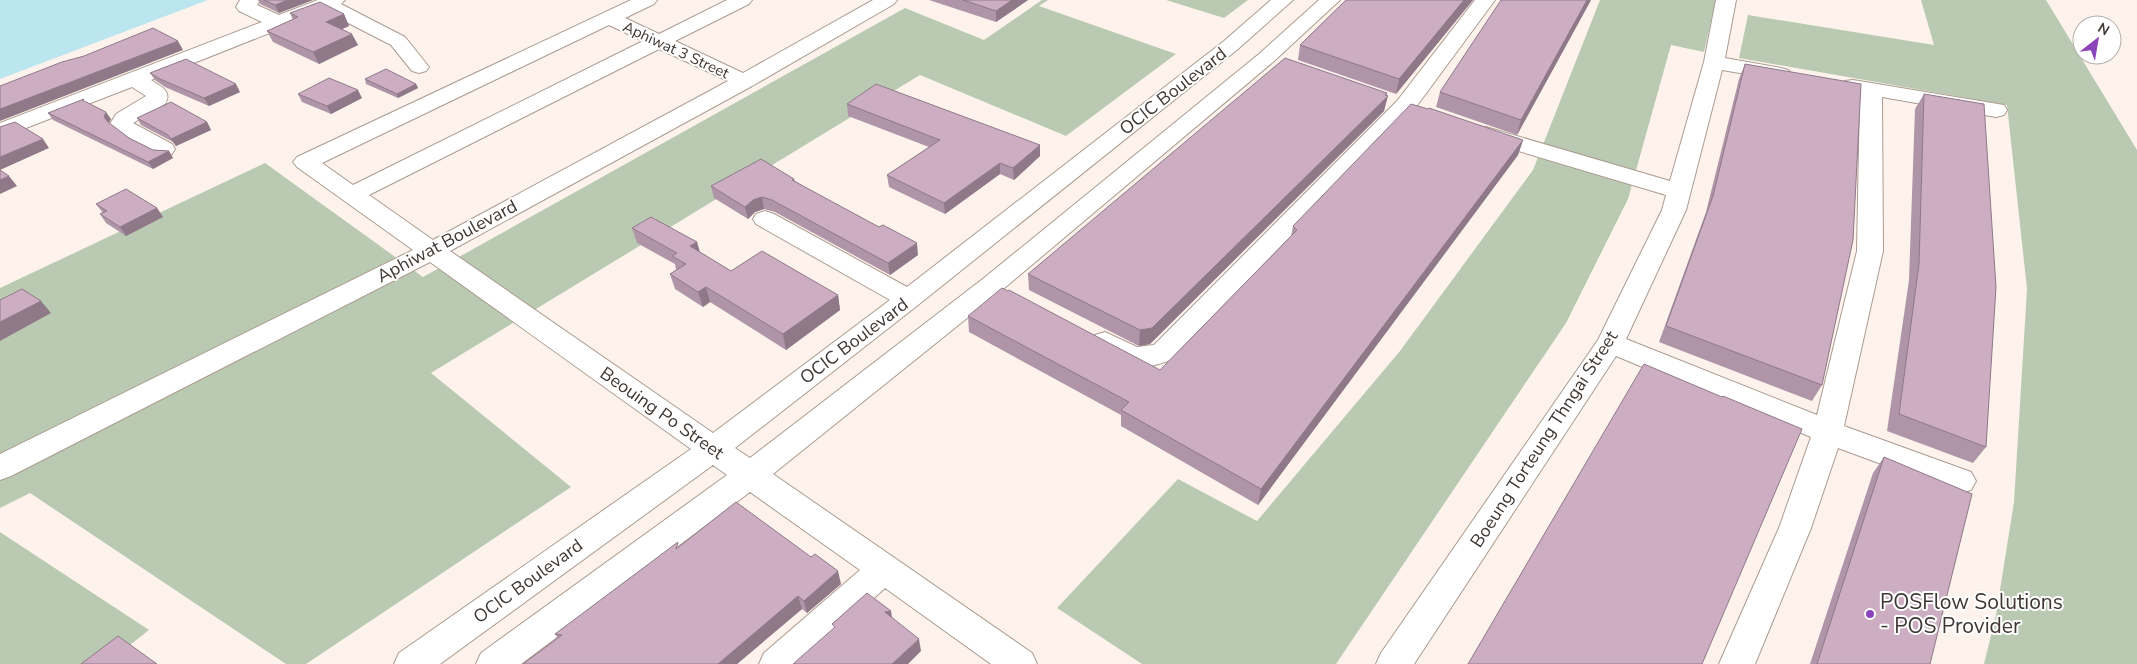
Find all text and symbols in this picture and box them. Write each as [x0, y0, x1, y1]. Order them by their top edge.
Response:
north arrow [2072, 15, 2122, 65]
street label: Aphiwat 3 Street [620, 17, 733, 84]
text: N [2094, 18, 2113, 40]
street label: OCIC Boulevard [1115, 42, 1231, 140]
street label: Aphiwat Boulevard [373, 194, 521, 288]
street label: OCIC Boulevard [795, 292, 913, 390]
street label: Boeung Torteung Thngai Street [1465, 325, 1624, 552]
street label: Beouing Po Street [595, 361, 729, 465]
street label: OCIC Boulevard [468, 533, 588, 629]
place label: POSFlow Solutions - POS Provider [1880, 588, 2063, 640]
marker: POSFlow Solutions - POS Provider [1864, 608, 1876, 620]

